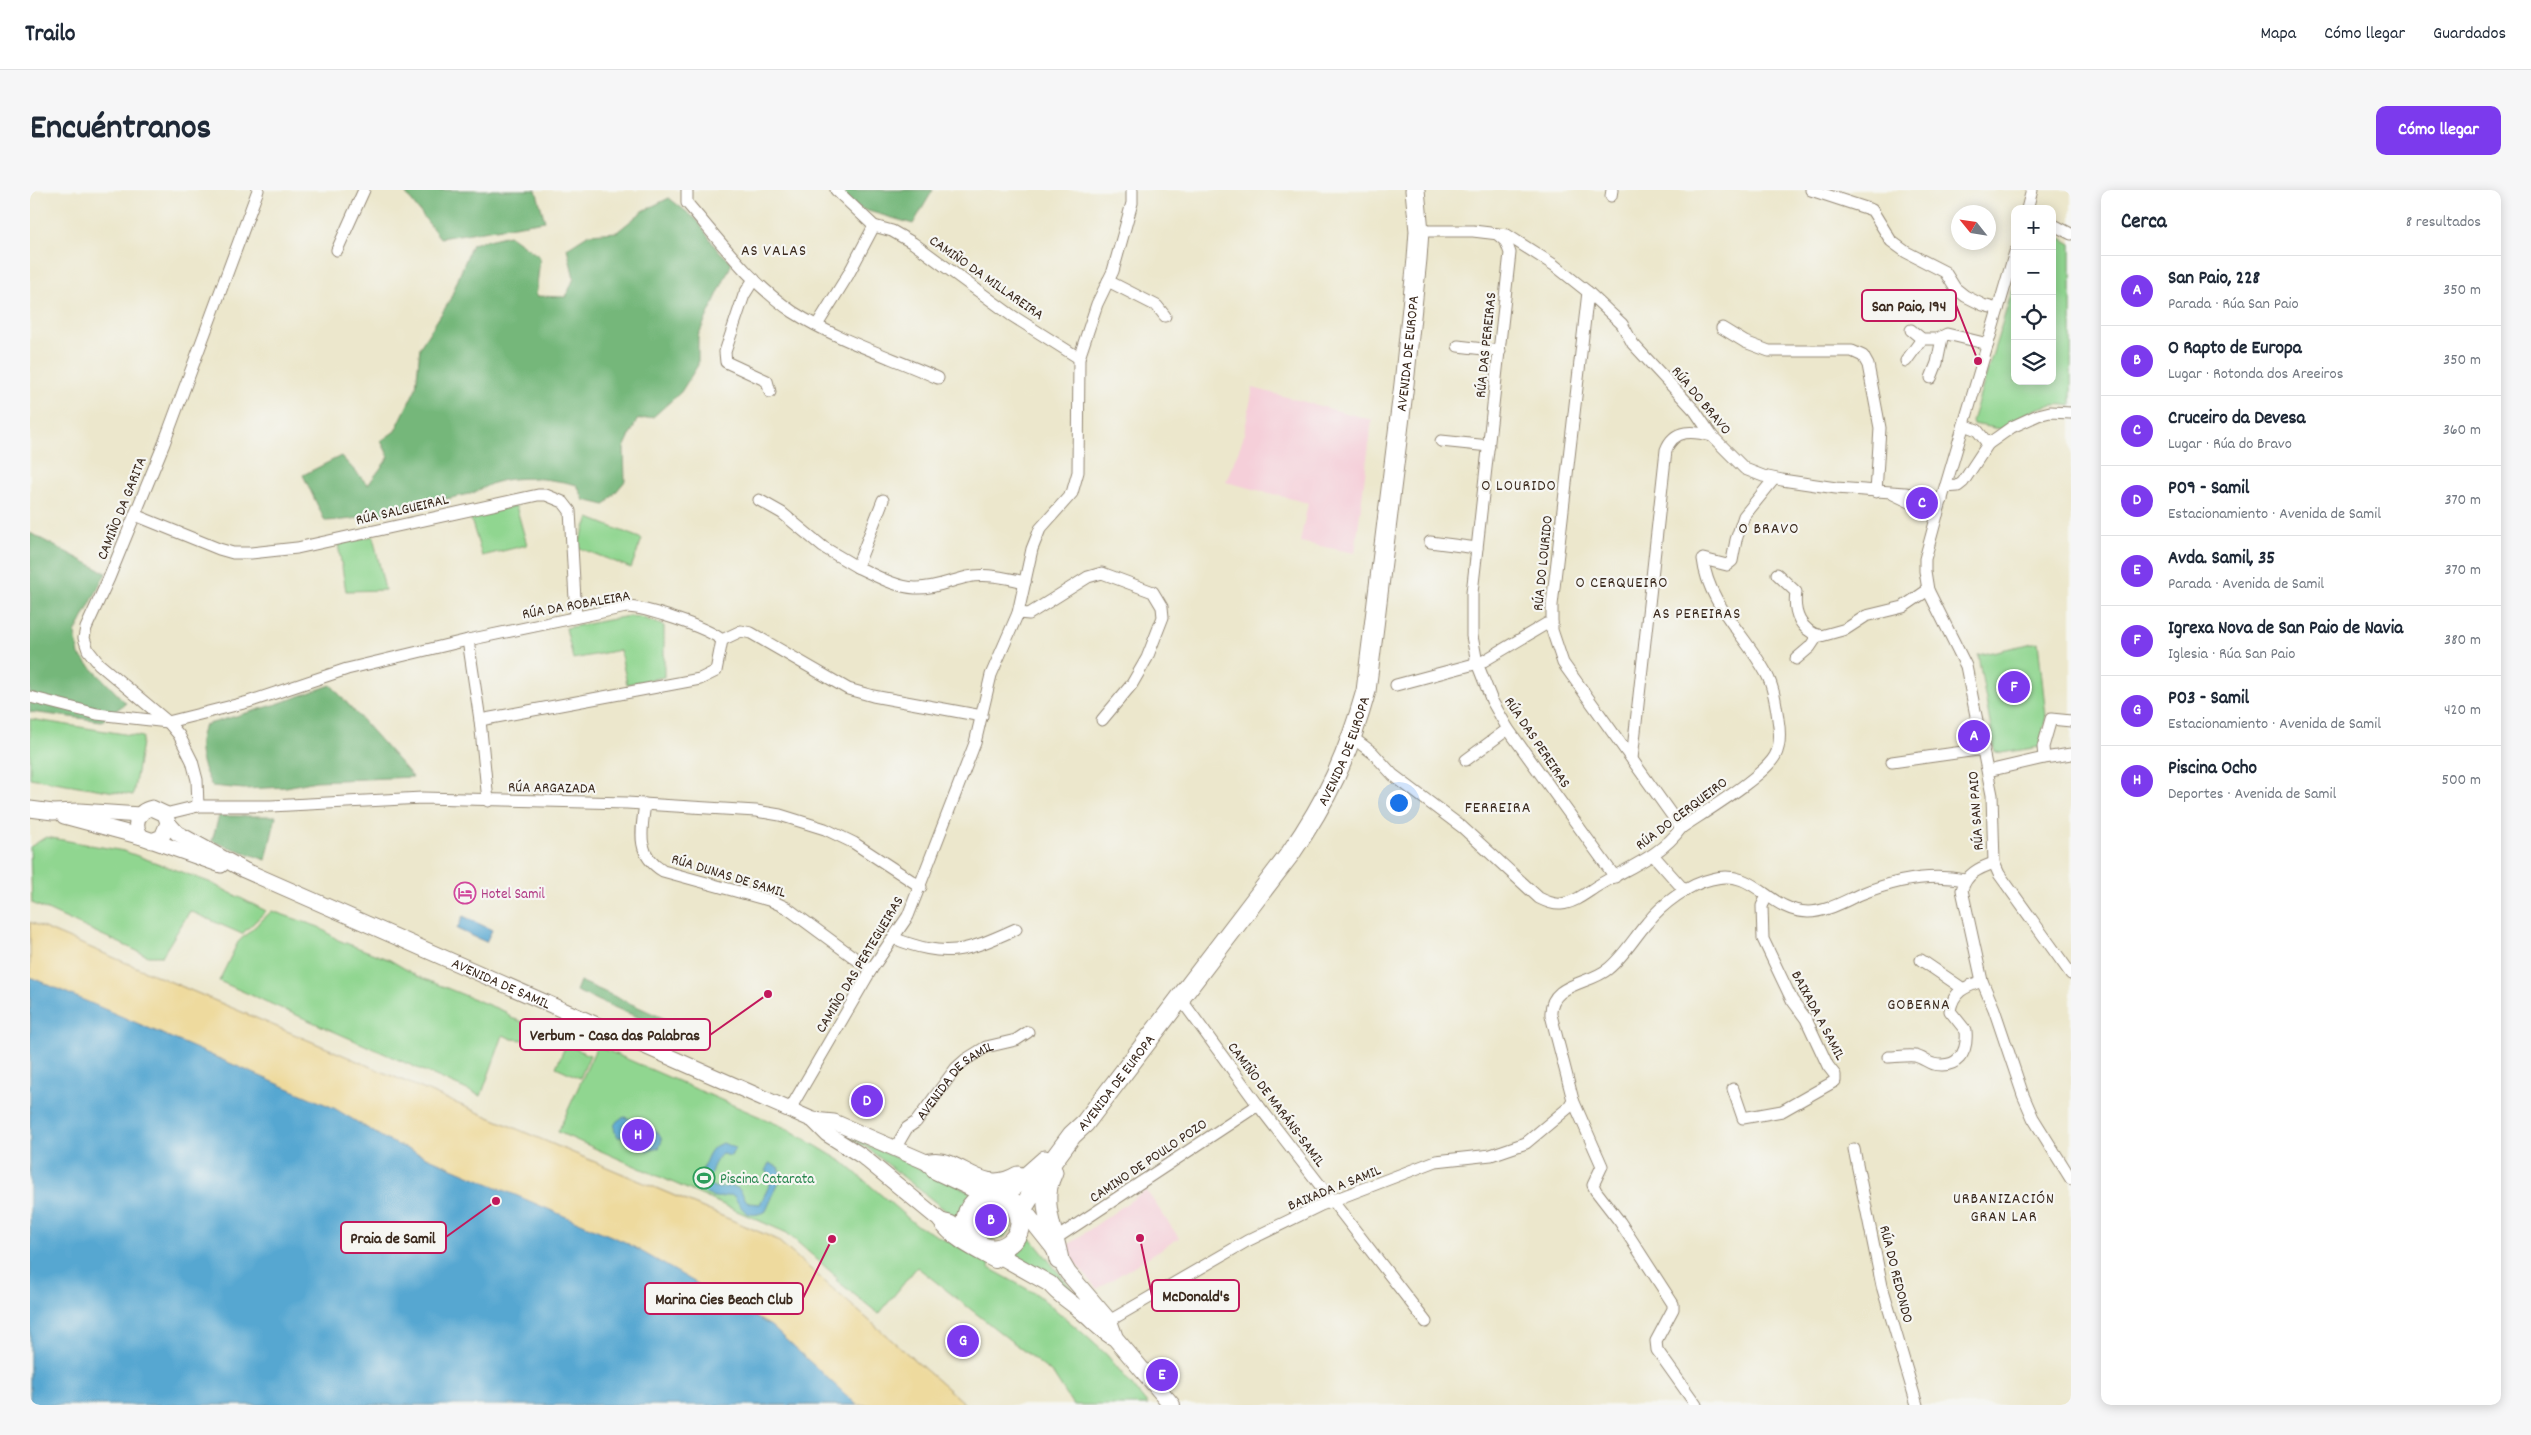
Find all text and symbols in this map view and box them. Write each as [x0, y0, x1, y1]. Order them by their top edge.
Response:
text: Trailo [25, 18, 76, 52]
text: Mapa [2260, 22, 2296, 47]
text: Cómo llegar [2324, 22, 2405, 47]
text: Guardados [2433, 22, 2506, 47]
text: Encuéntranos [30, 105, 211, 155]
button: Cómo llegar [2376, 106, 2501, 155]
north arrow [1951, 205, 1996, 250]
map controls [2011, 205, 2056, 385]
button: + [2011, 205, 2056, 250]
text: Cerca [2121, 208, 2167, 238]
text: 8 resultados [2406, 211, 2481, 234]
street label: CAMIÑO DA MILLAREIRA [924, 231, 1048, 327]
district label: AS VALAS [741, 240, 807, 263]
button: − [2011, 250, 2056, 295]
text: San Paio, 228 [2168, 266, 2260, 293]
text: A [2133, 279, 2141, 302]
text: 350 m [2443, 279, 2481, 302]
callout: San Paio, 194 [1862, 290, 1956, 321]
street label: RÚA DAS PEREIRAS [1470, 291, 1503, 399]
text: Parada · Rúa San Paio [2168, 293, 2299, 316]
street label: AVENIDA DE EUROPA [1392, 294, 1426, 413]
button: locate [2011, 295, 2056, 340]
text: San Paio, 194 [1872, 296, 1946, 319]
text: O Rapto de Europa [2168, 336, 2302, 363]
button: layers [2011, 340, 2056, 385]
text: B [2133, 349, 2141, 372]
text: 350 m [2443, 349, 2481, 372]
street label: RÚA DO BRAVO [1665, 362, 1736, 441]
text: Lugar · Rotonda dos Areeiros [2168, 363, 2343, 386]
text: Cruceiro da Devesa [2168, 406, 2306, 433]
text: C [2133, 419, 2141, 442]
text: 360 m [2443, 419, 2481, 442]
text: Lugar · Rúa do Bravo [2168, 433, 2292, 456]
street label: CAMIÑO DA GARITA [92, 454, 154, 564]
district label: O LOURIDO [1481, 475, 1557, 498]
text: P09 - Samil [2168, 476, 2249, 503]
pin: C [1906, 484, 1938, 522]
text: D [2133, 489, 2141, 512]
text: 370 m [2444, 489, 2481, 512]
street label: RÚA SALGUEIRAL [354, 490, 451, 532]
text: Estacionamiento · Avenida de Samil [2168, 503, 2381, 526]
street label: RÚA DO LOURIDO [1528, 514, 1560, 612]
district label: O BRAVO [1739, 518, 1799, 541]
text: Avda. Samil, 35 [2168, 546, 2275, 573]
text: E [2133, 559, 2141, 582]
text: 370 m [2444, 559, 2481, 582]
district label: O CERQUEIRO [1575, 572, 1669, 595]
text: Parada · Avenida de Samil [2168, 573, 2324, 596]
street label: RÚA DA ROBALEIRA [521, 586, 632, 626]
district label: AS PEREIRAS [1653, 603, 1741, 626]
text: Igrexa Nova de San Paio de Navia [2168, 616, 2403, 643]
text: F [2133, 629, 2141, 652]
text: 380 m [2444, 629, 2481, 652]
text: Iglesia · Rúa San Paio [2168, 643, 2295, 666]
pin: F [1998, 668, 2030, 706]
text: P03 - Samil [2168, 686, 2249, 713]
street label: RÚA DAS PEREIRAS [1498, 693, 1575, 793]
street label: AVENIDA DE EUROPA [1313, 694, 1377, 810]
text: G [2133, 699, 2141, 722]
text: 420 m [2444, 699, 2481, 722]
text: Estacionamiento · Avenida de Samil [2168, 713, 2381, 736]
pin: A [1958, 717, 1990, 755]
text: Piscina Ocho [2168, 756, 2257, 783]
text: H [2133, 769, 2141, 792]
text: 500 m [2441, 769, 2481, 792]
street label: RÚA SAN PAIO [1963, 770, 1991, 851]
street label: RÚA DO CERQUEIRO [1632, 773, 1733, 857]
street label: RÚA ARGAZADA [508, 777, 596, 801]
text: Deportes · Avenida de Samil [2168, 783, 2336, 806]
your location [1386, 790, 1412, 816]
district label: FERREIRA [1465, 797, 1531, 820]
street label: RÚA DUNAS DE SAMIL [668, 849, 788, 905]
hotel icon: Hotel Samil [453, 881, 477, 905]
place label: Hotel Samil [481, 884, 545, 906]
street label: CAMIÑO DAS PERTEGUEIRAS [811, 892, 910, 1038]
street label: AVENIDA DE SAMIL [447, 953, 553, 1016]
street label: BAIXADA A SAMIL [1784, 967, 1850, 1065]
district label: GOBERNA [1887, 994, 1951, 1017]
callout: Verbum - Casa das Palabras [520, 1019, 710, 1050]
text: Verbum - Casa das Palabras [530, 1025, 700, 1048]
street label: AVENIDA DE EUROPA [1074, 1030, 1162, 1137]
street label: AVENIDA DE SAMIL [912, 1037, 996, 1126]
street label: CAMIÑO DE MARÁNS-SAMIL [1221, 1038, 1330, 1172]
pin: D [851, 1082, 883, 1120]
street label: CAMINO DE POULO POZO [1086, 1114, 1212, 1209]
pin: H [622, 1116, 654, 1154]
street label: BAIXADA A SAMIL [1285, 1160, 1385, 1218]
sports icon: Piscina Catarata [692, 1166, 716, 1190]
place label: Piscina Catarata [720, 1169, 815, 1191]
district label: URBANIZACIÓN GRAN LAR [1953, 1188, 2055, 1229]
pin: B [975, 1201, 1007, 1239]
callout: Praia de Samil [341, 1222, 446, 1253]
street label: RÚA DO REDONDO [1872, 1223, 1918, 1326]
text: Praia de Samil [350, 1228, 436, 1251]
callout: McDonald's [1152, 1280, 1239, 1311]
callout: Marina Cies Beach Club [645, 1283, 803, 1314]
text: McDonald's [1162, 1286, 1230, 1309]
text: Marina Cies Beach Club [655, 1289, 793, 1312]
pin: G [947, 1322, 979, 1360]
pin: E [1146, 1356, 1178, 1394]

